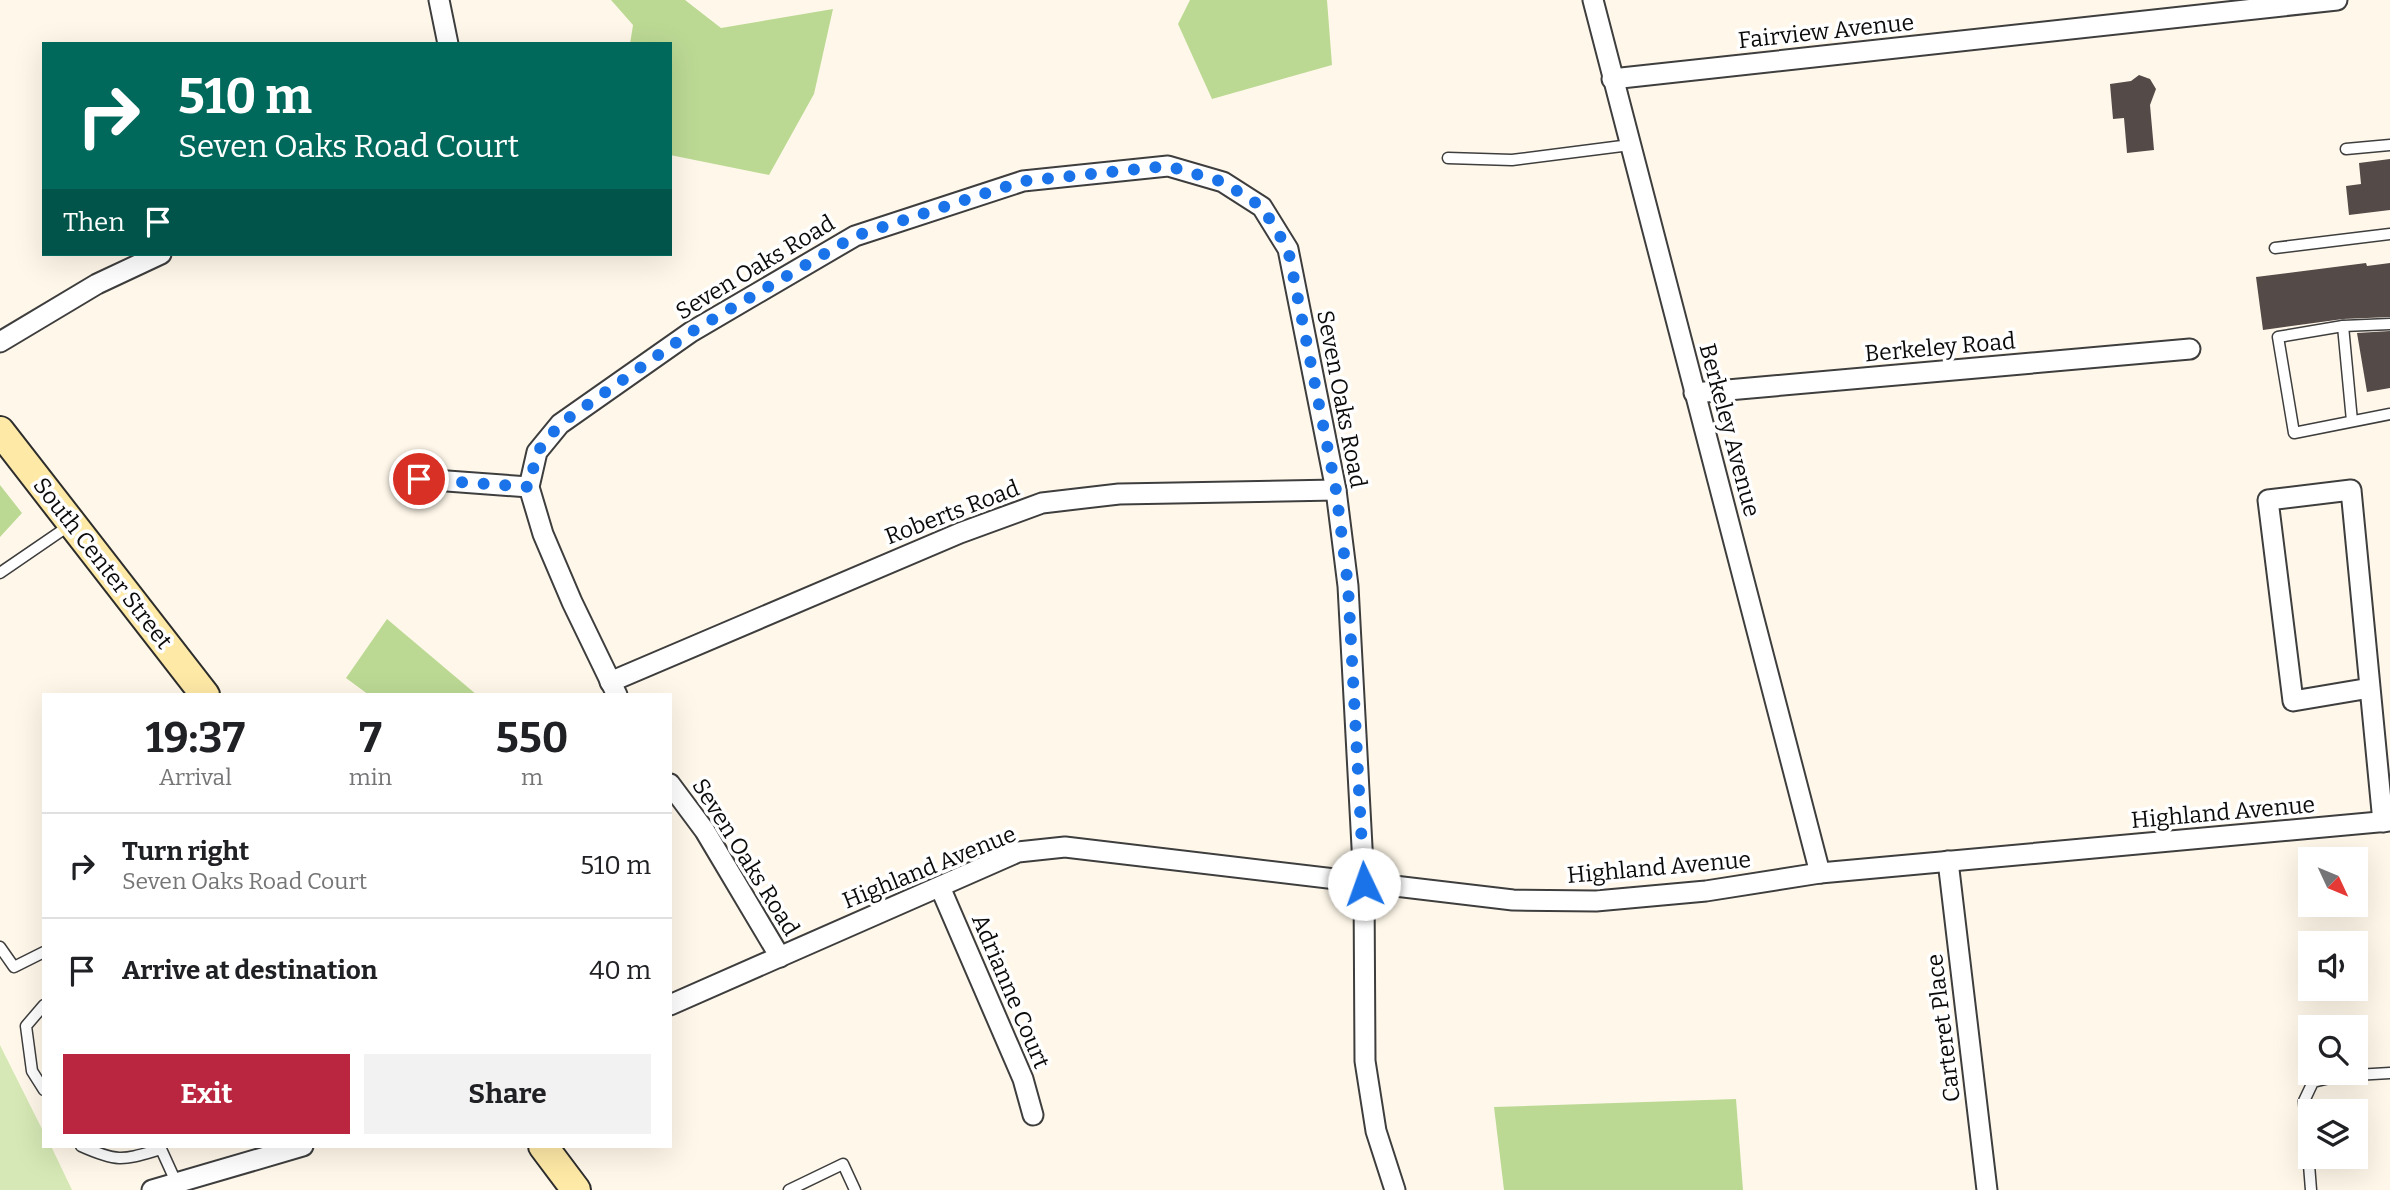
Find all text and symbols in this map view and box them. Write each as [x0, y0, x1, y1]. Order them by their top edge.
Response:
street label: Fairview Avenue [1737, 8, 1915, 54]
text: 510 m [178, 67, 312, 126]
icon: right [63, 70, 154, 161]
text: Seven Oaks Road Court [178, 127, 519, 165]
icon: arrive [139, 203, 177, 241]
text: Then [63, 207, 125, 238]
street label: Seven Oaks Road [671, 208, 840, 325]
street label: Seven Oaks Road [1311, 308, 1373, 491]
street label: Berkeley Road [1863, 326, 2017, 368]
street label: Berkeley Avenue [1693, 340, 1767, 520]
pin [389, 449, 449, 509]
icon: arrive [400, 460, 438, 498]
street label: South Center Street [27, 472, 179, 654]
street label: Roberts Road [881, 473, 1023, 550]
text: 19:37 [146, 713, 245, 763]
text: 7 [359, 713, 382, 763]
text: 550 [496, 713, 568, 763]
text: Arrival [159, 763, 232, 791]
text: min [349, 763, 392, 791]
text: m [521, 763, 543, 791]
street label: Seven Oaks Road [686, 773, 806, 941]
street label: Highland Avenue [2130, 790, 2316, 834]
street label: Highland Avenue [838, 819, 1020, 915]
text: Turn right [122, 836, 249, 867]
street label: Highland Avenue [1566, 845, 1752, 889]
icon: right [63, 847, 101, 885]
position arrow [1327, 847, 1401, 921]
north arrow [2298, 847, 2368, 917]
map controls [2298, 847, 2368, 1169]
text: 510 m [580, 850, 651, 881]
text: Seven Oaks Road Court [122, 867, 367, 895]
street label: Adrianne Court [966, 910, 1056, 1072]
button: sound [2298, 931, 2368, 1001]
icon: arrive [63, 952, 101, 990]
street label: Carteret Place [1920, 952, 1966, 1104]
text: Arrive at destination [122, 955, 377, 986]
text: 40 m [589, 955, 651, 986]
button: search [2298, 1015, 2368, 1085]
button: Exit [63, 1054, 350, 1134]
button: Share [364, 1054, 651, 1134]
button: layers [2298, 1099, 2368, 1169]

